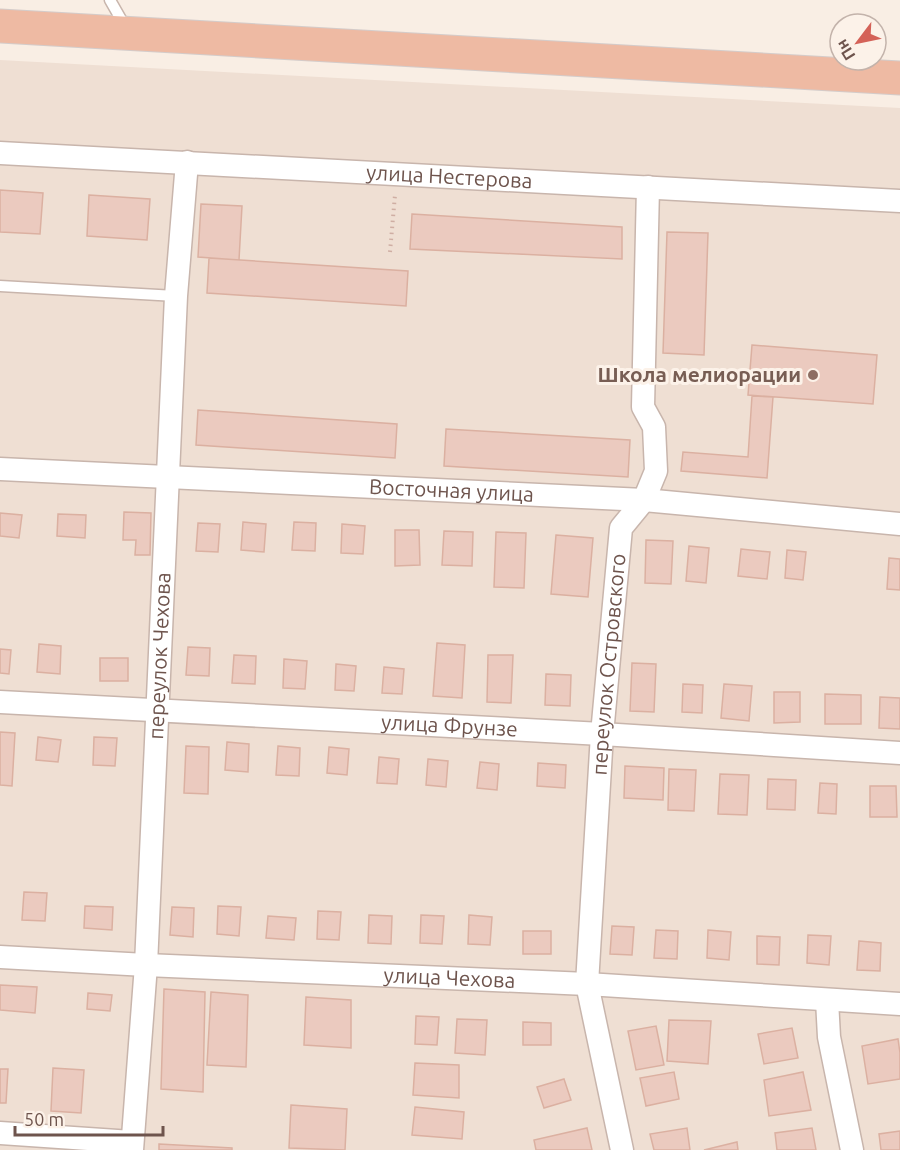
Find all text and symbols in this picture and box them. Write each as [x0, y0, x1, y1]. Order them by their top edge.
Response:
north arrow [828, 12, 888, 72]
text: Пн [832, 36, 858, 64]
street label: улица Нестерова [366, 160, 533, 192]
place label: Школа мелиорации [598, 362, 801, 386]
marker: Школа мелиорации [806, 368, 820, 382]
street label: Восточная улица [369, 474, 535, 506]
street label: переулок Островского [587, 552, 630, 776]
street label: переулок Чехова [143, 572, 175, 740]
street label: улица Фрунзе [381, 709, 518, 741]
street label: улица Чехова [383, 962, 516, 992]
scale bar [15, 1099, 164, 1137]
text: 50 m [24, 1109, 64, 1129]

